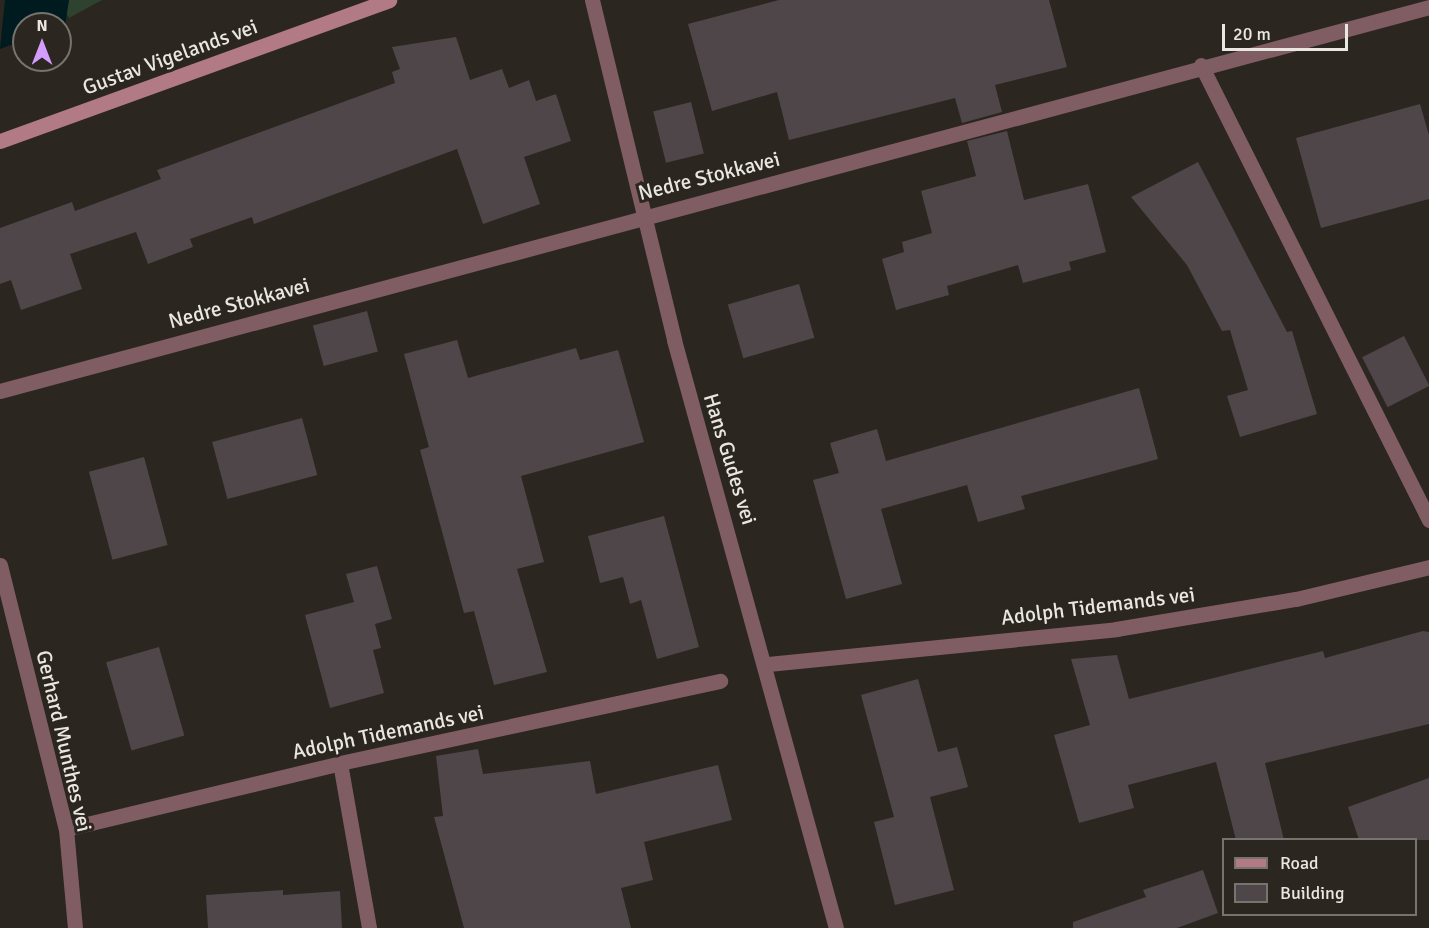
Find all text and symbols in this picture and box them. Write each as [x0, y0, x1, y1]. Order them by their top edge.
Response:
north arrow [12, 12, 72, 72]
scale bar [1225, 12, 1351, 50]
street label: Gustav Vigelands vei [79, 14, 261, 100]
text: N [36, 16, 48, 36]
text: 20 m [1233, 23, 1271, 45]
street label: Nedre Stokkavei [636, 146, 782, 206]
street label: Nedre Stokkavei [166, 272, 312, 334]
street label: Hans Gudes vei [698, 390, 762, 528]
street label: Adolph Tidemands vei [1000, 582, 1196, 630]
street label: Gerhard Munthes vei [31, 648, 97, 834]
street label: Adolph Tidemands vei [290, 699, 486, 765]
legend [1222, 838, 1417, 916]
text: Road [1280, 852, 1319, 874]
text: Building [1280, 882, 1344, 904]

